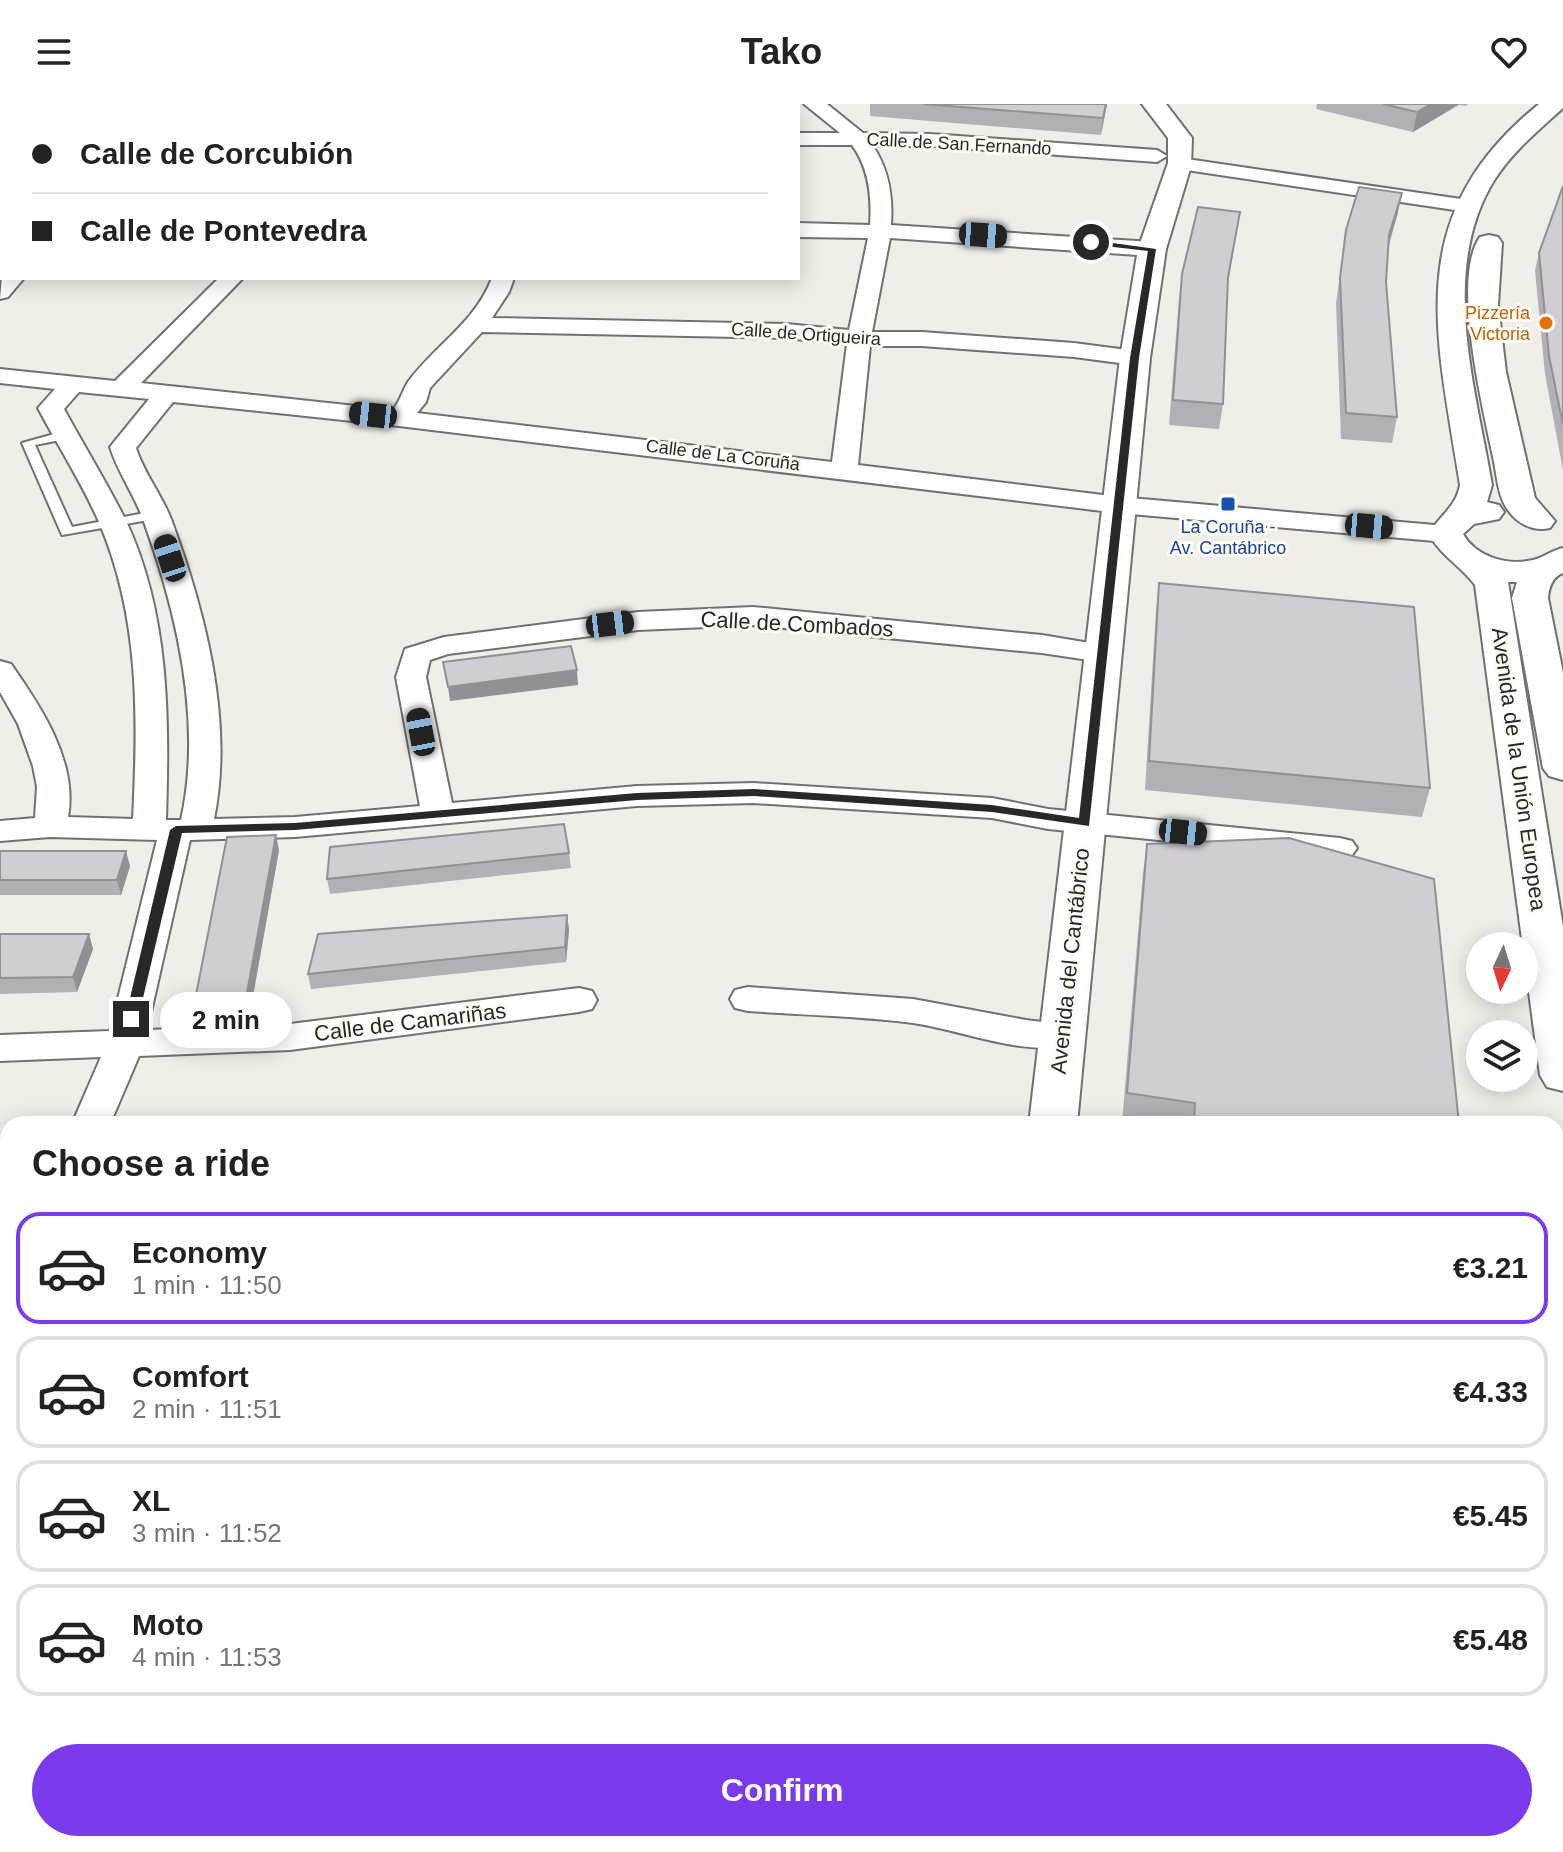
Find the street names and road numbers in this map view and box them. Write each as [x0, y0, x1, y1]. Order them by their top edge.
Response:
street label: Calle de San Fernando [866, 129, 1052, 159]
street label: Calle de Ortigueira [730, 319, 883, 349]
street label: Calle de La Coruña [645, 436, 802, 474]
street label: Calle de Combados [700, 606, 894, 642]
street label: Avenida de la Unión Europea [1487, 626, 1551, 913]
street label: Avenida del Cantábrico [1046, 847, 1094, 1075]
street label: Calle de Camariñas [313, 998, 507, 1046]

